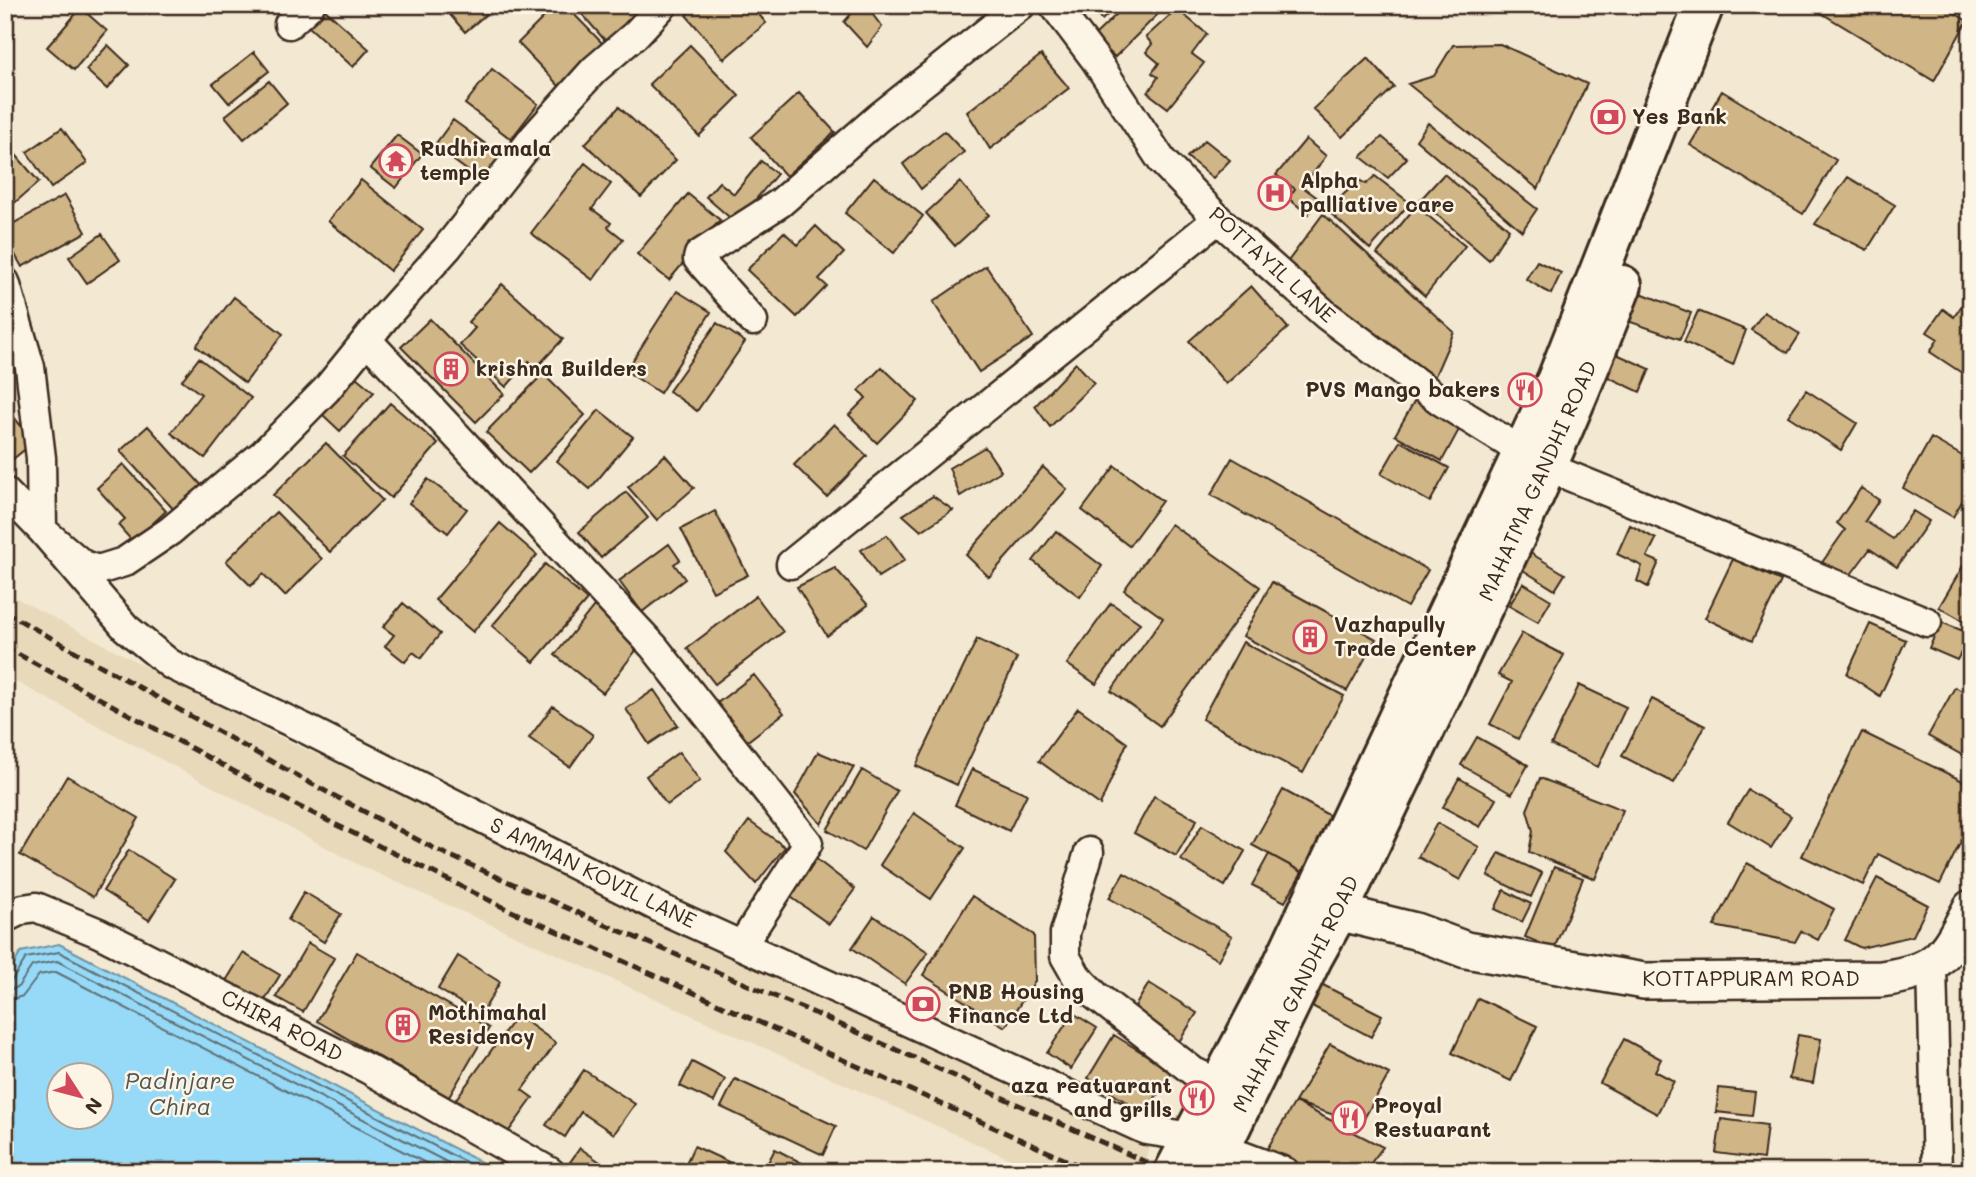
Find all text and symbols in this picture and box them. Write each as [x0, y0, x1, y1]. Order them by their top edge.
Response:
bank icon: Yes Bank [1589, 98, 1627, 136]
place label: Yes Bank [1632, 102, 1727, 129]
place label: Rudhiramala temple [420, 134, 551, 185]
temple icon: Rudhiramala temple [377, 142, 415, 180]
place label: Alpha palliative care [1300, 166, 1454, 217]
hospital icon: Alpha palliative care [1256, 174, 1294, 212]
street label: POTTAYIL LANE [1204, 200, 1342, 328]
building icon: krishna Builders [432, 350, 470, 388]
place label: krishna Builders [476, 354, 647, 381]
street label: MAHATMA GANDHI ROAD [1471, 356, 1602, 605]
restaurant icon: PVS Mango bakers [1506, 371, 1544, 409]
place label: PVS Mango bakers [1305, 375, 1500, 402]
place label: Vazhapully Trade Center [1334, 610, 1477, 661]
building icon: Vazhapully Trade Center [1291, 618, 1329, 656]
street label: S AMMAN KOVIL LANE [486, 810, 701, 933]
street label: MAHATMA GANDHI ROAD [1225, 870, 1364, 1116]
street label: KOTTAPPURAM ROAD [1642, 964, 1860, 991]
place label: PNB Housing Finance Ltd [948, 977, 1084, 1028]
street label: CHIRA ROAD [217, 982, 348, 1067]
bank icon: PNB Housing Finance Ltd [904, 985, 942, 1023]
place label: Mothimahal Residency [428, 998, 547, 1050]
building icon: Mothimahal Residency [384, 1006, 422, 1044]
north arrow [46, 1062, 116, 1132]
water label: Padinjare Chira [125, 1065, 235, 1121]
place label: aza reatuarant and grills [1011, 1071, 1172, 1122]
restaurant icon: aza reatuarant and grills [1178, 1079, 1216, 1117]
place label: Proyal Restuarant [1374, 1091, 1491, 1142]
text: N [80, 1093, 109, 1119]
restaurant icon: Proyal Restuarant [1330, 1099, 1368, 1137]

